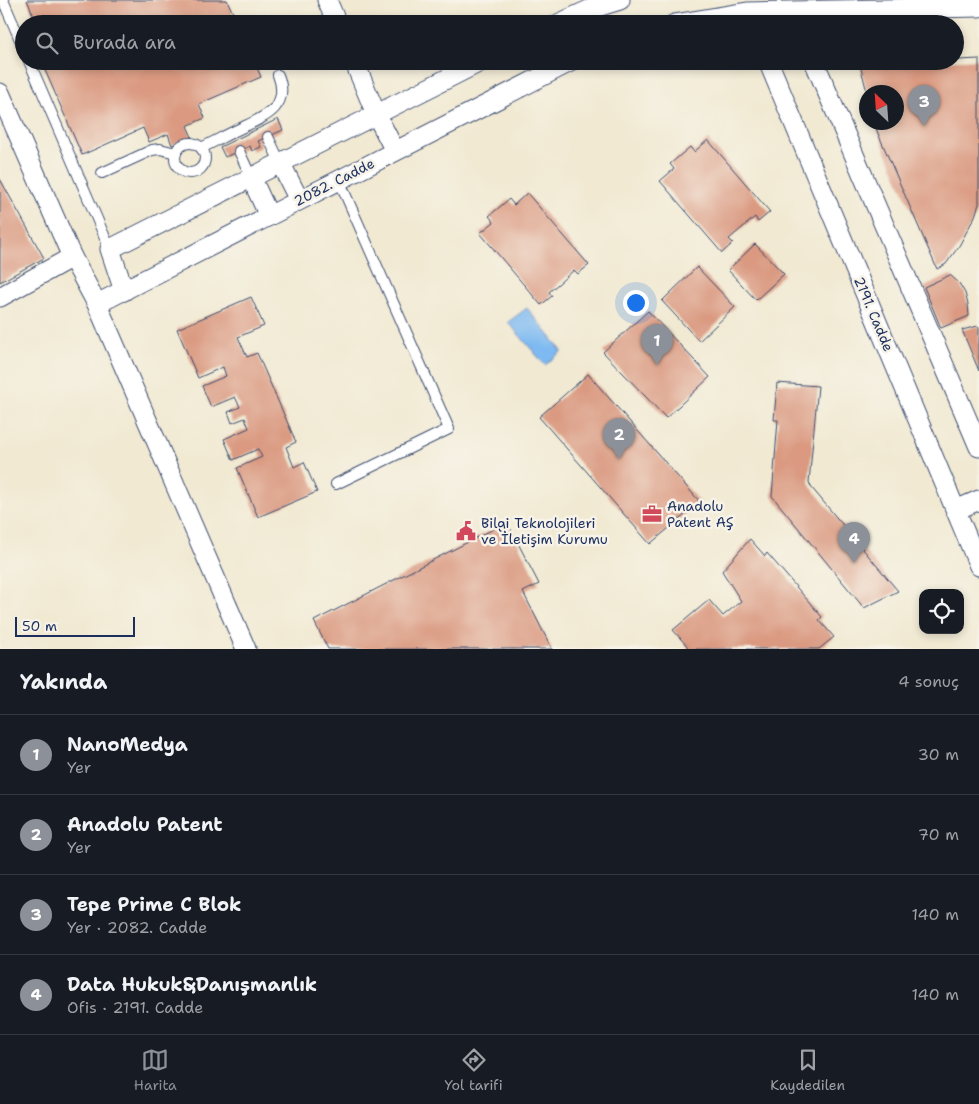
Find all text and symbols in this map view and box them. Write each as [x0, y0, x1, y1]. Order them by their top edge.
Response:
search box [15, 15, 964, 70]
icon: search [33, 29, 61, 57]
text: Burada ara [73, 30, 176, 55]
north arrow [859, 85, 904, 130]
pin: 3 [908, 85, 940, 126]
street label: 2082. Cadde [291, 154, 377, 210]
street label: 2191. Cadde [850, 274, 898, 354]
your location [623, 290, 649, 316]
pin: 1 [641, 324, 673, 365]
pin: 2 [603, 418, 635, 459]
place label: Anadolu Patent AŞ [667, 497, 734, 531]
office icon: Anadolu Patent AŞ [641, 503, 663, 525]
place label: Bilgi Teknolojileri ve İletişim Kurumu [481, 514, 608, 548]
public building icon: Bilgi Teknolojileri ve İletişim Kurumu [455, 520, 477, 542]
pin: 4 [838, 522, 870, 563]
map controls [919, 589, 964, 634]
button: locate [919, 589, 964, 634]
scale bar [15, 614, 135, 637]
text: 50 m [22, 617, 57, 635]
text: Yakında [20, 668, 107, 696]
text: 4 sonuç [898, 671, 959, 692]
text: NanoMedya [67, 732, 188, 757]
text: 1 [32, 744, 40, 765]
text: 30 m [918, 744, 959, 765]
text: Yer [67, 757, 91, 778]
text: Anadolu Patent [67, 812, 223, 837]
text: 2 [30, 824, 42, 845]
text: 70 m [918, 824, 959, 845]
text: Yer [67, 837, 91, 858]
text: Tepe Prime C Blok [67, 892, 241, 917]
text: 3 [30, 904, 42, 925]
text: 140 m [912, 904, 959, 925]
text: Yer · 2082. Cadde [67, 917, 207, 938]
text: Data Hukuk&Danışmanlık [67, 972, 317, 997]
text: 4 [30, 984, 42, 1005]
text: 140 m [912, 984, 959, 1005]
text: Ofis · 2191. Cadde [67, 997, 203, 1018]
tab: Harita [134, 1046, 177, 1094]
tab: Yol tarifi [445, 1046, 503, 1094]
tab: Kaydedilen [770, 1046, 845, 1094]

